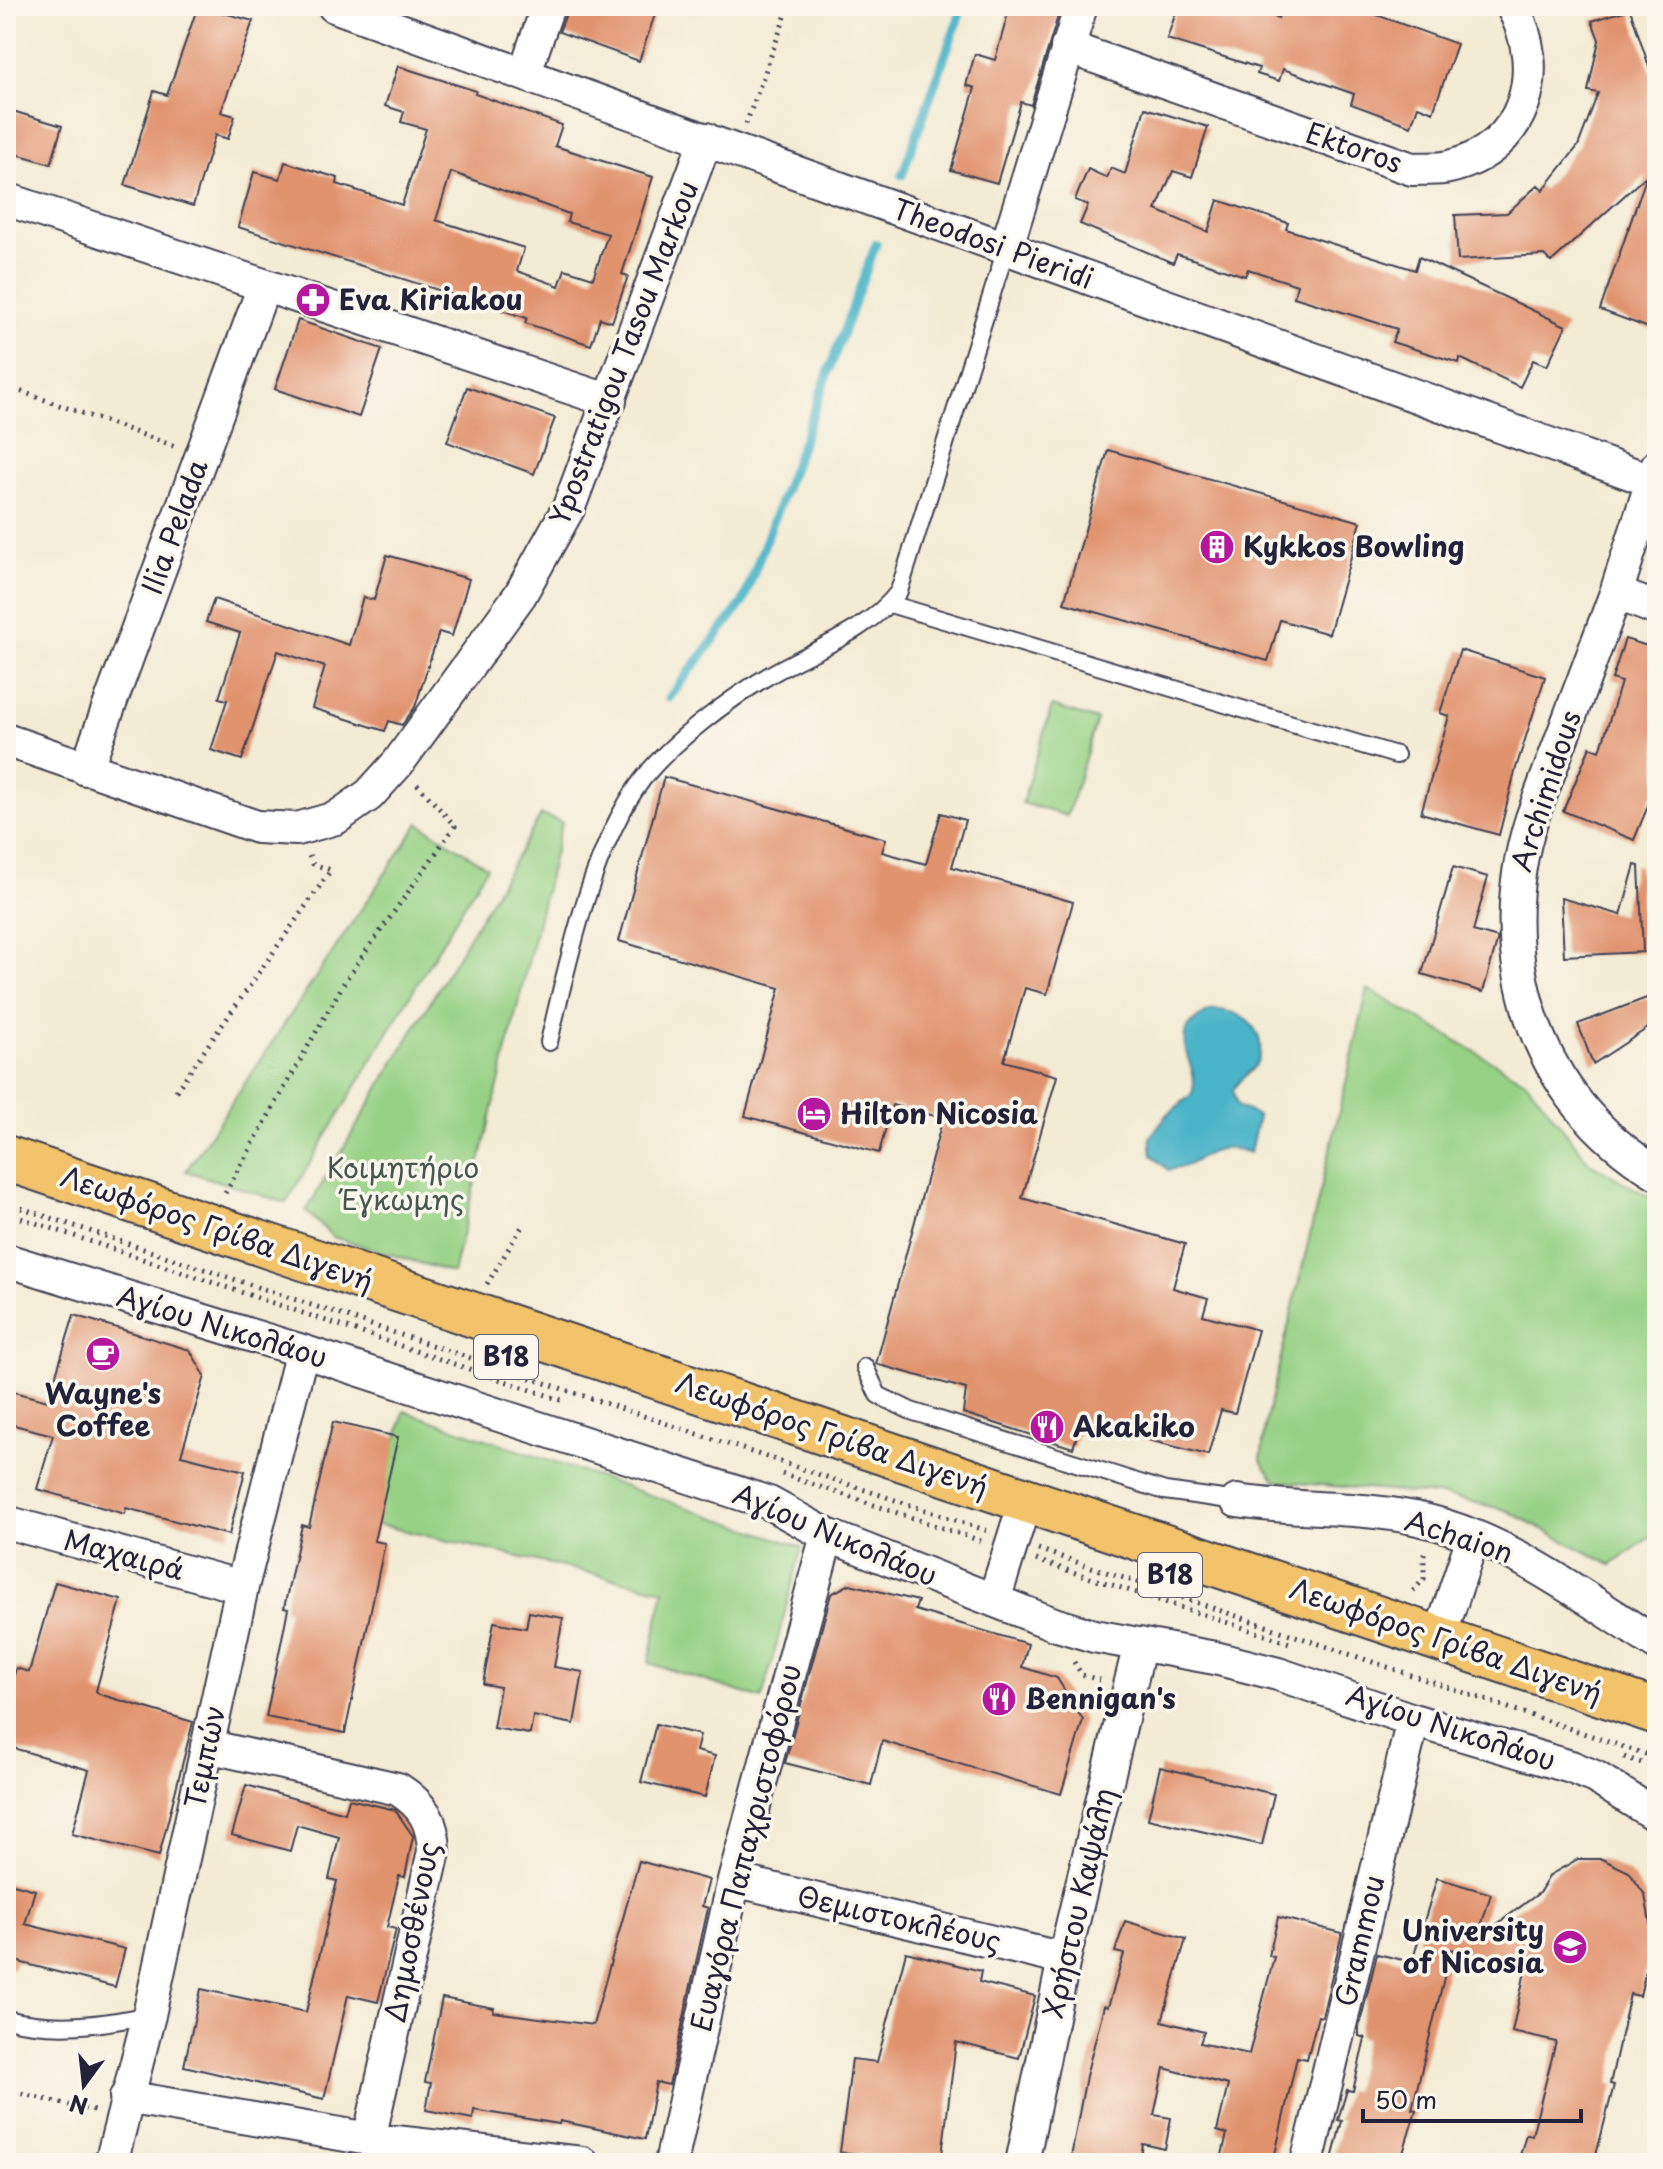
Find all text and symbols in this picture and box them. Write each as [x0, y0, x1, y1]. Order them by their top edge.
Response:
street label: Ektoros [1301, 110, 1408, 183]
street label: Ypostratigou Tasou Markou [537, 174, 708, 531]
street label: Theodosi Pieridi [887, 186, 1100, 299]
place label: Eva Kiriakou [339, 277, 523, 320]
pharmacy icon: Eva Kiriakou [294, 281, 332, 319]
street label: Ilia Pelada [129, 453, 218, 600]
place label: Kykkos Bowling [1243, 524, 1465, 567]
building icon: Kykkos Bowling [1198, 528, 1236, 566]
street label: Archimidous [1498, 704, 1591, 877]
place label: Hilton Nicosia [840, 1091, 1038, 1134]
hotel icon: Hilton Nicosia [795, 1095, 833, 1133]
park label: Κοιμητήριο Έγκωμης [327, 1145, 479, 1220]
street label: Λεωφόρος Γρίβα Διγενή [56, 1154, 379, 1301]
street label: Αγίου Νικολάου [112, 1273, 333, 1378]
cafe icon: Wayne's Coffee [84, 1335, 122, 1373]
road number: B18 [474, 1335, 538, 1379]
street label: Λεωφόρος Γρίβα Διγενή [671, 1360, 994, 1507]
place label: Wayne's Coffee [45, 1371, 161, 1446]
place label: Akakiko [1073, 1404, 1195, 1447]
restaurant icon: Akakiko [1028, 1408, 1066, 1446]
street label: Αγίου Νικολάου [727, 1471, 944, 1596]
street label: Achaion [1400, 1498, 1519, 1573]
street label: Μαχαιρά [59, 1517, 189, 1590]
road number: B18 [1138, 1553, 1202, 1597]
street label: Λεωφόρος Γρίβα Διγενή [1285, 1566, 1608, 1713]
street label: Ευαγόρα Παπαχριστοφόρου [678, 1659, 811, 2036]
street label: Αγίου Νικολάου [1341, 1672, 1562, 1781]
place label: Bennigan's [1025, 1676, 1176, 1719]
restaurant icon: Bennigan's [980, 1680, 1018, 1718]
street label: Τεμπών [172, 1701, 235, 1812]
street label: Χρήστου Καψάλη [1030, 1783, 1125, 2022]
street label: Δημοσθένους [372, 1838, 449, 2026]
street label: Grammou [1323, 1871, 1395, 2011]
street label: Θεμιστοκλέους [793, 1873, 1005, 1962]
place label: University of Nicosia [1401, 1908, 1544, 1983]
school or university icon: University of Nicosia [1551, 1928, 1589, 1966]
north arrow [44, 2045, 124, 2125]
scale bar [1363, 2073, 1581, 2123]
text: 50 m [1375, 2081, 1437, 2117]
text: N [66, 2088, 91, 2124]

